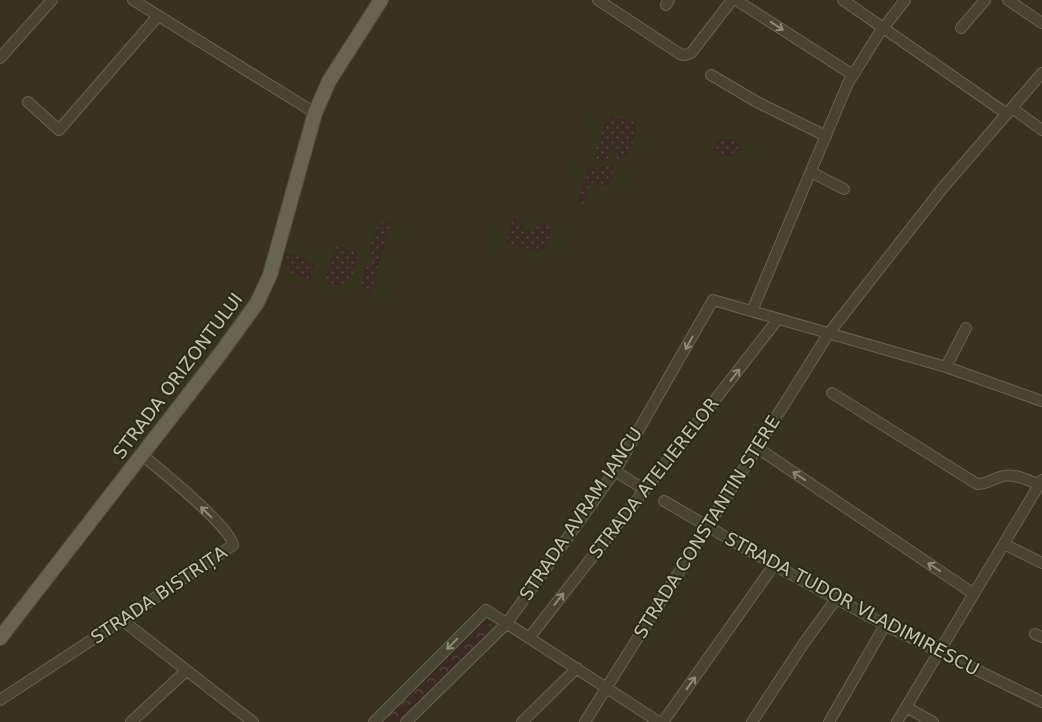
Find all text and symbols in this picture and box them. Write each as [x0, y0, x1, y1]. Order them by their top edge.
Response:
one-way arrow [770, 21, 784, 32]
street label: STRADA ORIZONTULUI [108, 289, 247, 463]
one-way arrow [684, 335, 694, 350]
one-way arrow [729, 368, 740, 381]
street label: STRADA ATELIERELOR [584, 393, 723, 562]
street label: STRADA CONSTANTIN STERE [629, 412, 784, 642]
street label: STRADA AVRAM IANCU [515, 423, 646, 604]
one-way arrow [792, 471, 806, 481]
one-way arrow [200, 506, 212, 518]
street label: STRADA TUDOR VLADIMIRESCU [722, 527, 983, 680]
street label: STRADA BISTRIȚA [87, 541, 231, 648]
one-way arrow [927, 562, 941, 572]
one-way arrow [554, 593, 565, 606]
one-way arrow [446, 638, 458, 651]
one-way arrow [686, 676, 696, 690]

